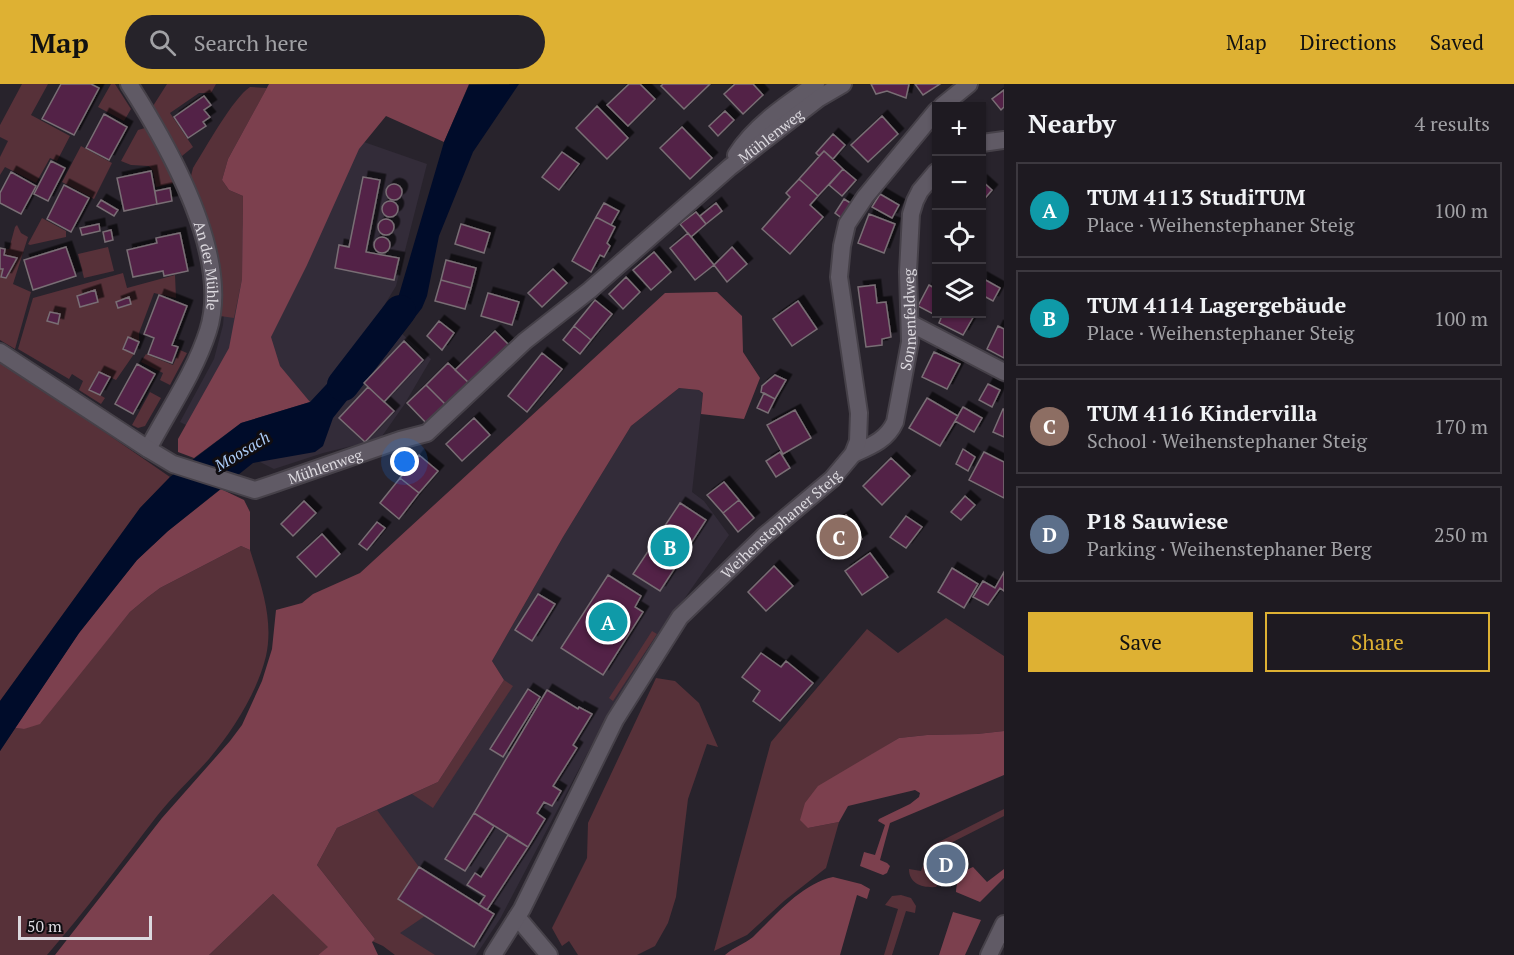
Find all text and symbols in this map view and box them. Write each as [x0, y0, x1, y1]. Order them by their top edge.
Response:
search box [125, 15, 545, 69]
text: Map [30, 24, 89, 61]
icon: search [146, 26, 179, 59]
text: Search here [194, 28, 308, 57]
text: Map [1226, 28, 1267, 56]
text: Directions [1300, 28, 1397, 56]
text: Saved [1430, 28, 1484, 56]
map controls [932, 102, 986, 318]
button: + [932, 102, 986, 156]
street label: Mühlenweg [734, 103, 808, 167]
text: Nearby [1028, 106, 1116, 140]
text: 4 results [1415, 110, 1490, 137]
button: − [932, 156, 986, 210]
text: TUM 4113 StudiTUM [1087, 182, 1306, 211]
text: A [1042, 197, 1057, 224]
text: 100 m [1434, 197, 1488, 224]
button: locate [932, 210, 986, 264]
text: Place · Weihenstephaner Steig [1087, 211, 1354, 238]
street label: An der Mühle [190, 218, 223, 311]
button: layers [932, 264, 986, 318]
street label: Sonnenfeldweg [895, 267, 920, 372]
text: TUM 4114 Lagergebäude [1087, 290, 1346, 319]
text: B [1043, 305, 1056, 332]
text: 100 m [1434, 305, 1488, 332]
text: Place · Weihenstephaner Steig [1087, 319, 1354, 346]
text: TUM 4116 Kindervilla [1087, 398, 1317, 427]
text: C [1043, 413, 1056, 440]
text: 170 m [1434, 413, 1488, 440]
water label: Moosach [209, 426, 274, 477]
text: School · Weihenstephaner Steig [1087, 427, 1367, 454]
street label: Mühlenweg [285, 444, 366, 488]
your location [390, 447, 419, 476]
street label: Weihenstephaner Steig [716, 465, 846, 583]
text: P18 Sauwiese [1087, 506, 1228, 535]
pin: C [820, 514, 858, 560]
text: D [1042, 521, 1057, 548]
text: 250 m [1434, 521, 1488, 548]
pin: B [650, 524, 690, 570]
text: Parking · Weihenstephaner Berg [1087, 535, 1371, 562]
pin: A [588, 600, 628, 644]
button: Save [1028, 612, 1253, 672]
button: Share [1265, 612, 1490, 672]
pin: D [926, 842, 966, 886]
scale bar [18, 913, 152, 940]
text: 50 m [27, 915, 62, 937]

